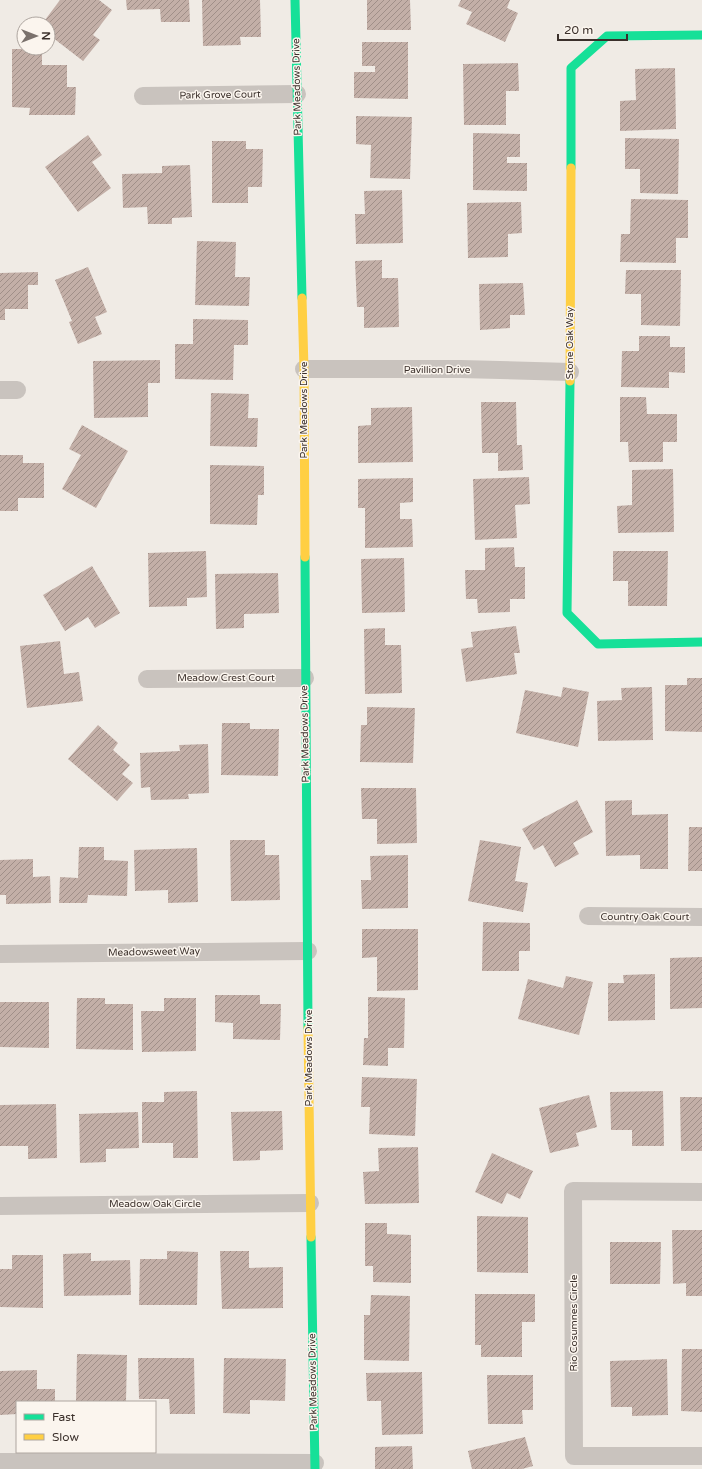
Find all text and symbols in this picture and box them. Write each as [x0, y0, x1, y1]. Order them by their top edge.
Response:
north arrow [16, 16, 56, 56]
scale bar [558, 16, 627, 42]
text: 20 m [564, 23, 593, 37]
text: N [39, 32, 52, 40]
street label: Park Meadows Drive [290, 38, 304, 136]
street label: Park Grove Court [179, 88, 261, 102]
street label: Stone Oak Way [564, 306, 576, 379]
street label: Park Meadows Drive [298, 361, 310, 459]
street label: Pavillion Drive [404, 364, 471, 376]
street label: Meadow Crest Court [177, 672, 275, 684]
street label: Park Meadows Drive [298, 685, 312, 783]
street label: Country Oak Court [601, 911, 690, 923]
street label: Meadowsweet Way [108, 945, 201, 959]
street label: Park Meadows Drive [303, 1009, 315, 1107]
street label: Meadow Oak Circle [109, 1198, 201, 1210]
street label: Rio Cosumnes Circle [568, 1274, 580, 1371]
street label: Park Meadows Drive [306, 1333, 320, 1431]
legend [16, 1401, 156, 1453]
text: Fast [52, 1410, 76, 1424]
text: Slow [52, 1430, 79, 1444]

